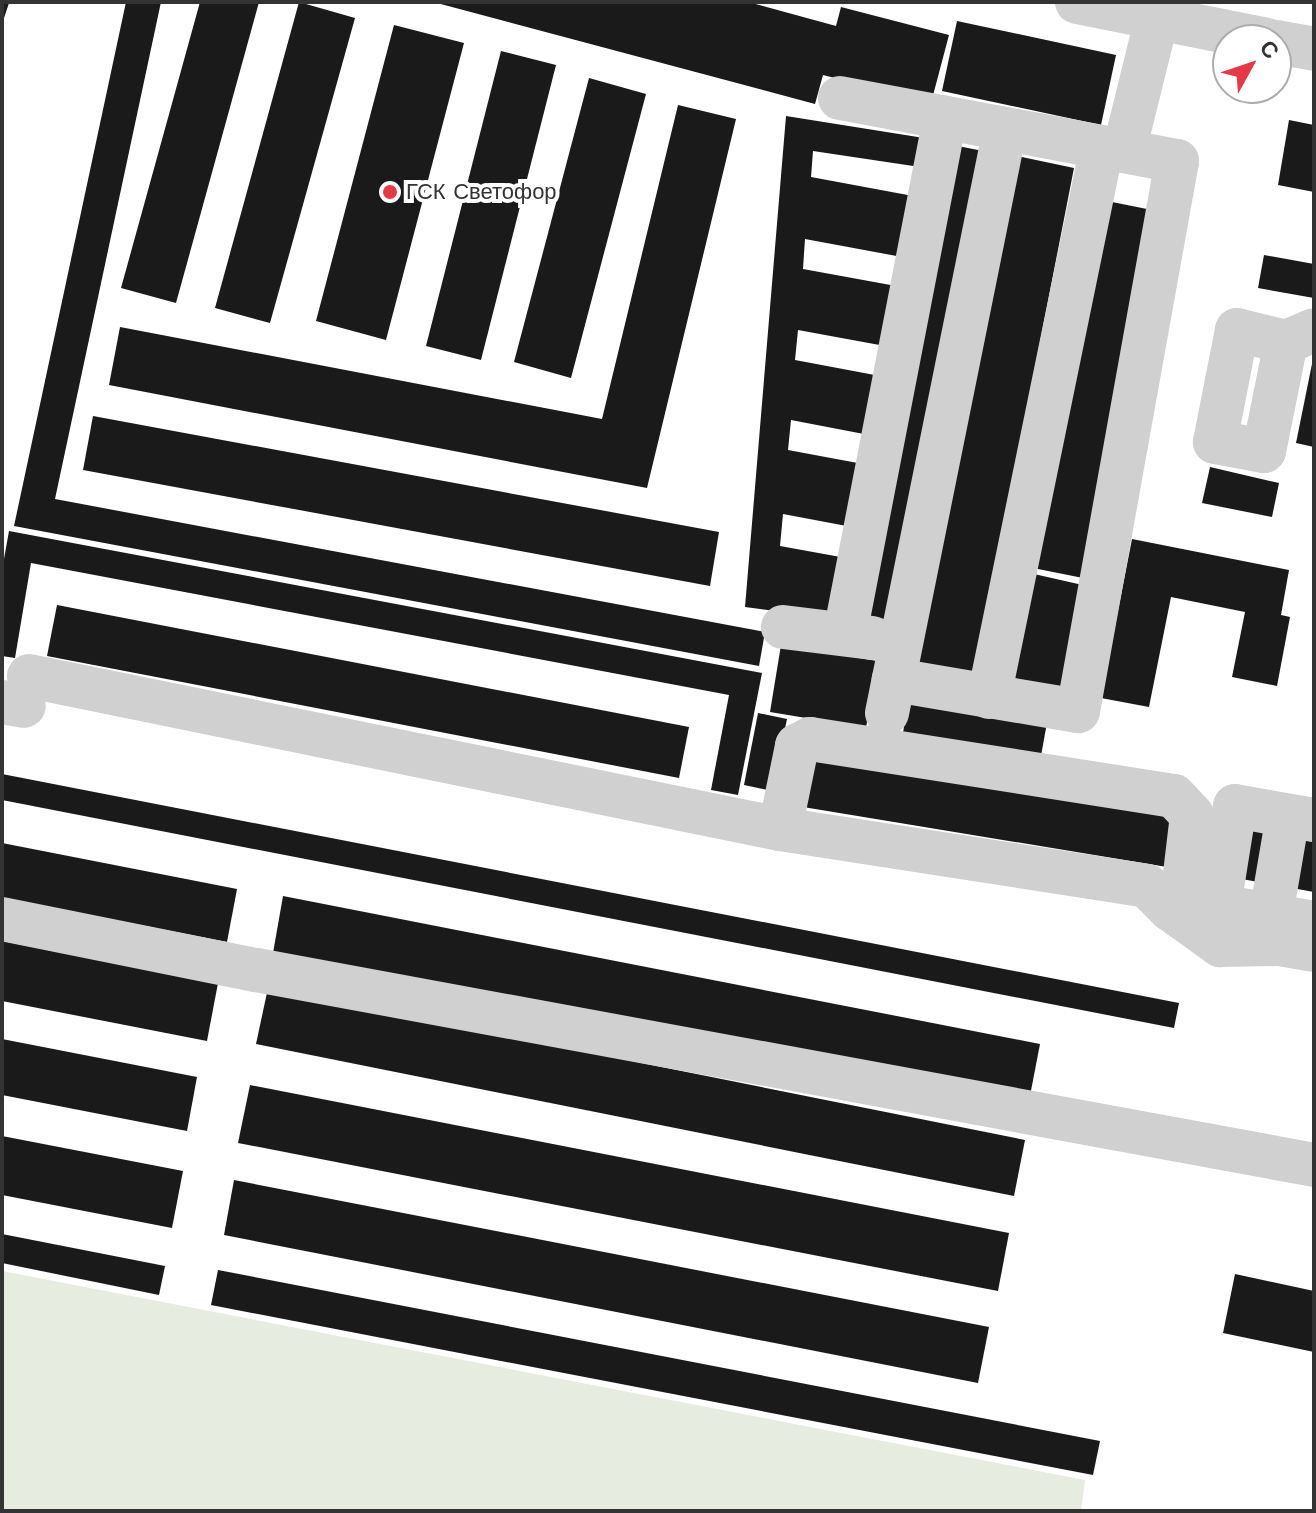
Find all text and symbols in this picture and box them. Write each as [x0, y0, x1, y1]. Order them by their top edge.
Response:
north arrow [1212, 24, 1292, 104]
text: С [1255, 35, 1284, 64]
place label: ГСК Светофор [406, 179, 557, 205]
marker: ГСК Светофор [381, 183, 399, 201]

